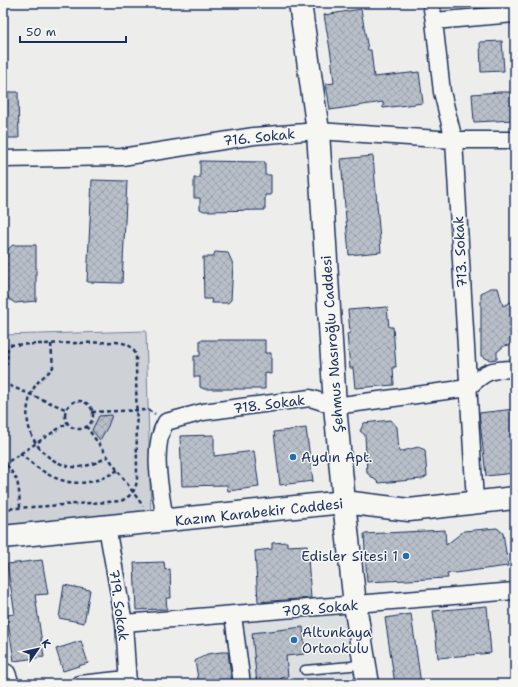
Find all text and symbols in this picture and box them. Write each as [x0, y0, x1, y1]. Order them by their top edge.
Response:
scale bar [20, 18, 126, 44]
text: 50 m [26, 24, 56, 40]
street label: 716. Sokak [222, 124, 296, 150]
street label: 713. Sokak [449, 216, 471, 288]
street label: Şehmus Nasıroğlu Caddesi [317, 255, 347, 433]
street label: 718. Sokak [232, 391, 306, 417]
place label: Aydın Apt. [301, 448, 372, 466]
marker: Aydın Apt. [288, 452, 298, 462]
street label: Kazım Karabekir Caddesi [174, 494, 344, 530]
place label: Edisler Sitesi 1 [301, 547, 398, 565]
marker: Edisler Sitesi 1 [401, 551, 411, 561]
street label: 719. Sokak [105, 568, 133, 642]
street label: 708. Sokak [281, 596, 359, 620]
place label: Altunkaya Ortaokulu [302, 623, 372, 657]
north arrow [18, 629, 58, 669]
marker: Altunkaya Ortaokulu [289, 635, 299, 645]
text: K [38, 636, 54, 651]

